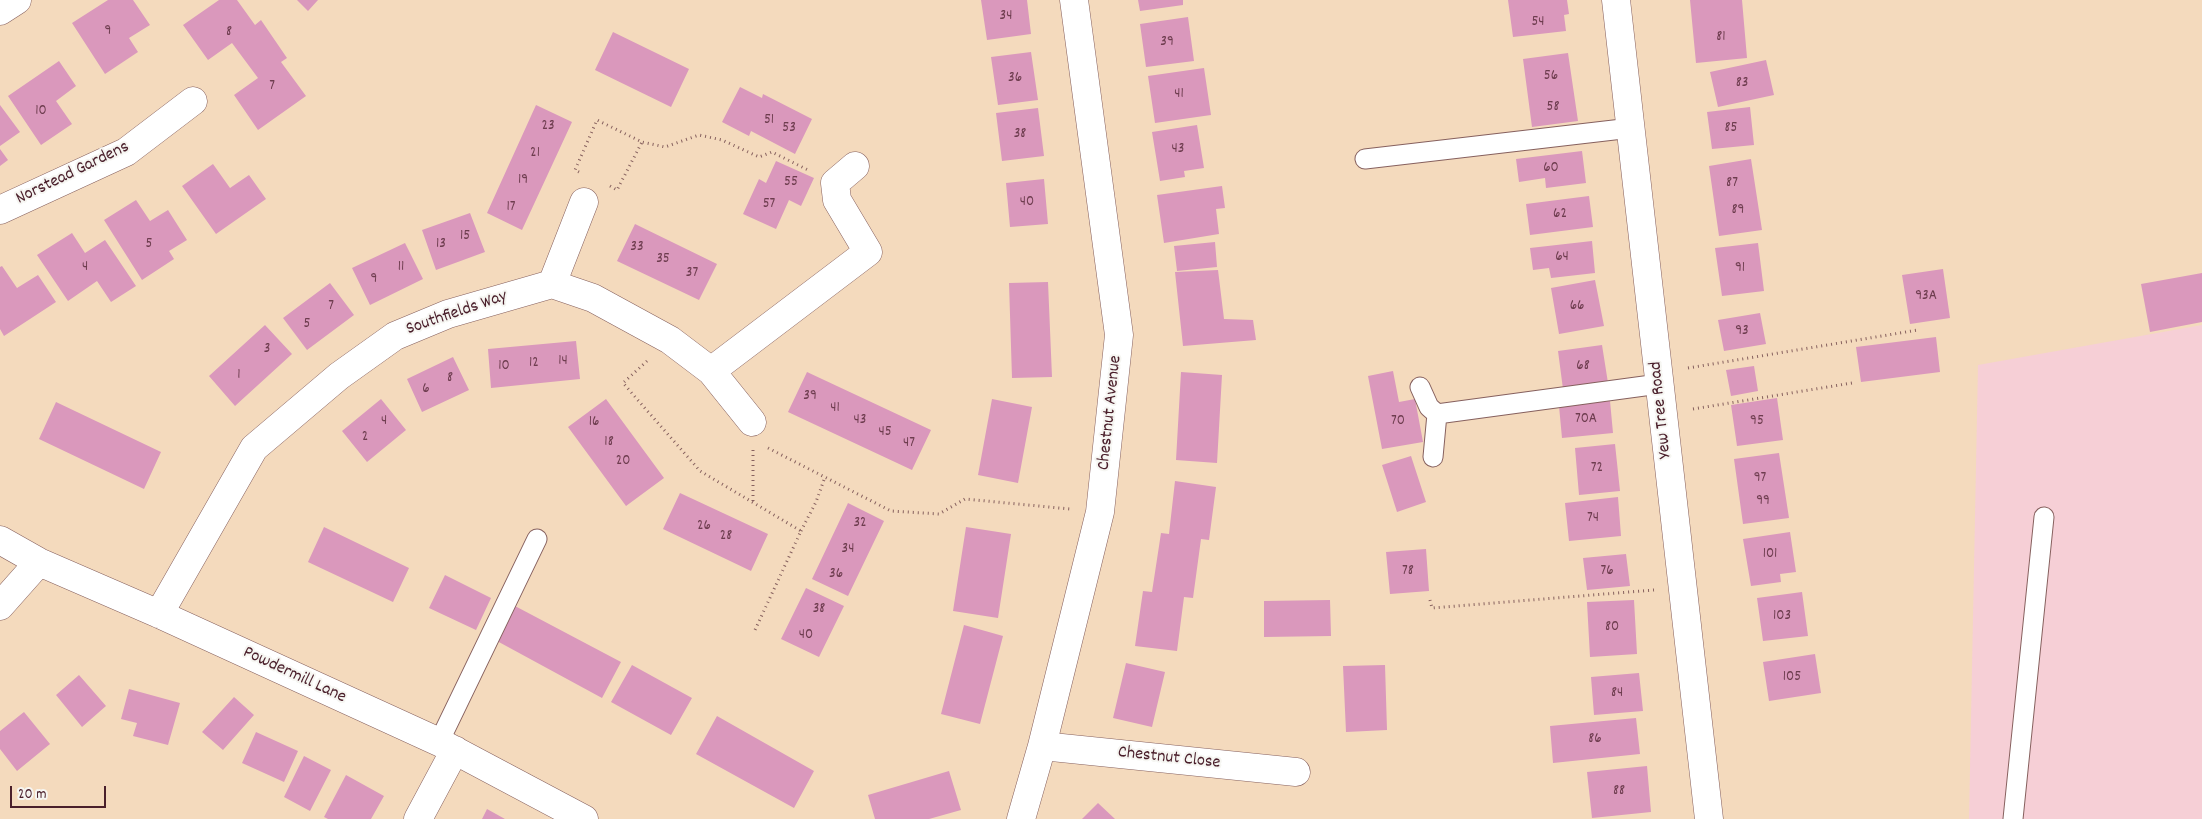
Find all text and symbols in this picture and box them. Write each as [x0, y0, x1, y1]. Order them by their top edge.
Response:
house number: 34 [1000, 8, 1012, 26]
house number: 54 [1531, 14, 1545, 32]
house number: 9 [105, 23, 111, 41]
house number: 8 [226, 24, 232, 42]
house number: 81 [1716, 29, 1726, 47]
house number: 39 [1160, 34, 1174, 52]
house number: 56 [1544, 68, 1558, 86]
house number: 36 [1008, 70, 1022, 88]
house number: 83 [1736, 75, 1748, 93]
house number: 7 [269, 78, 275, 96]
house number: 41 [1174, 86, 1184, 104]
house number: 58 [1547, 99, 1559, 117]
house number: 10 [35, 103, 47, 121]
house number: 51 [764, 112, 774, 130]
house number: 23 [541, 118, 555, 136]
house number: 53 [782, 120, 796, 138]
house number: 85 [1725, 120, 1737, 138]
house number: 38 [1014, 126, 1026, 144]
street label: Norstead Gardens [13, 137, 133, 211]
house number: 43 [1172, 141, 1184, 159]
house number: 21 [530, 145, 540, 163]
house number: 60 [1543, 160, 1559, 178]
house number: 19 [518, 172, 528, 190]
house number: 55 [784, 174, 798, 192]
house number: 87 [1726, 175, 1738, 193]
house number: 40 [1020, 194, 1034, 212]
house number: 57 [763, 196, 775, 214]
house number: 17 [506, 199, 516, 217]
house number: 89 [1732, 202, 1744, 220]
house number: 62 [1553, 206, 1567, 224]
house number: 15 [460, 228, 470, 246]
house number: 5 [146, 236, 152, 254]
house number: 13 [436, 236, 446, 254]
house number: 33 [630, 239, 644, 257]
house number: 64 [1555, 249, 1569, 267]
house number: 35 [656, 251, 670, 269]
house number: 4 [82, 259, 88, 277]
house number: 11 [398, 259, 404, 277]
house number: 91 [1735, 260, 1745, 278]
house number: 37 [686, 265, 698, 283]
house number: 9 [371, 271, 377, 289]
street label: Southfields Way [404, 287, 510, 341]
house number: 93A [1915, 288, 1937, 306]
house number: 7 [328, 298, 334, 316]
house number: 66 [1570, 298, 1584, 316]
house number: 5 [304, 316, 310, 334]
house number: 93 [1735, 323, 1749, 341]
house number: 3 [264, 341, 270, 359]
house number: 14 [558, 353, 568, 371]
house number: 12 [529, 355, 539, 373]
street label: Chestnut Avenue [1094, 355, 1128, 471]
house number: 10 [498, 358, 510, 376]
house number: 68 [1576, 358, 1590, 376]
street label: Yew Tree Road [1646, 360, 1678, 460]
house number: 1 [237, 367, 241, 385]
house number: 8 [447, 370, 453, 388]
house number: 6 [422, 381, 430, 399]
house number: 39 [803, 388, 817, 406]
house number: 41 [830, 400, 840, 418]
house number: 70A [1575, 411, 1597, 429]
house number: 43 [854, 412, 866, 430]
house number: 4 [381, 413, 387, 431]
house number: 70 [1391, 413, 1405, 431]
house number: 95 [1750, 413, 1764, 431]
house number: 16 [589, 414, 599, 432]
house number: 45 [878, 424, 892, 442]
house number: 2 [362, 429, 368, 447]
house number: 18 [604, 434, 614, 452]
house number: 47 [903, 435, 915, 453]
house number: 20 [616, 453, 630, 471]
house number: 72 [1591, 460, 1603, 478]
house number: 97 [1754, 470, 1766, 488]
house number: 99 [1756, 493, 1770, 511]
house number: 74 [1587, 510, 1599, 528]
house number: 32 [853, 515, 867, 533]
house number: 26 [697, 518, 711, 536]
house number: 28 [720, 528, 732, 546]
house number: 34 [842, 541, 854, 559]
house number: 101 [1763, 546, 1777, 564]
house number: 78 [1402, 563, 1414, 581]
house number: 76 [1600, 563, 1614, 581]
house number: 36 [829, 566, 843, 584]
house number: 38 [813, 601, 825, 619]
house number: 103 [1773, 608, 1791, 626]
house number: 80 [1605, 619, 1619, 637]
house number: 40 [799, 627, 813, 645]
street label: Powdermill Lane [239, 643, 349, 709]
house number: 105 [1783, 669, 1801, 687]
house number: 84 [1611, 685, 1623, 703]
house number: 86 [1588, 731, 1602, 749]
street label: Chestnut Close [1117, 743, 1221, 775]
scale bar [12, 776, 109, 808]
house number: 88 [1613, 783, 1625, 801]
text: 20 m [18, 784, 46, 806]

